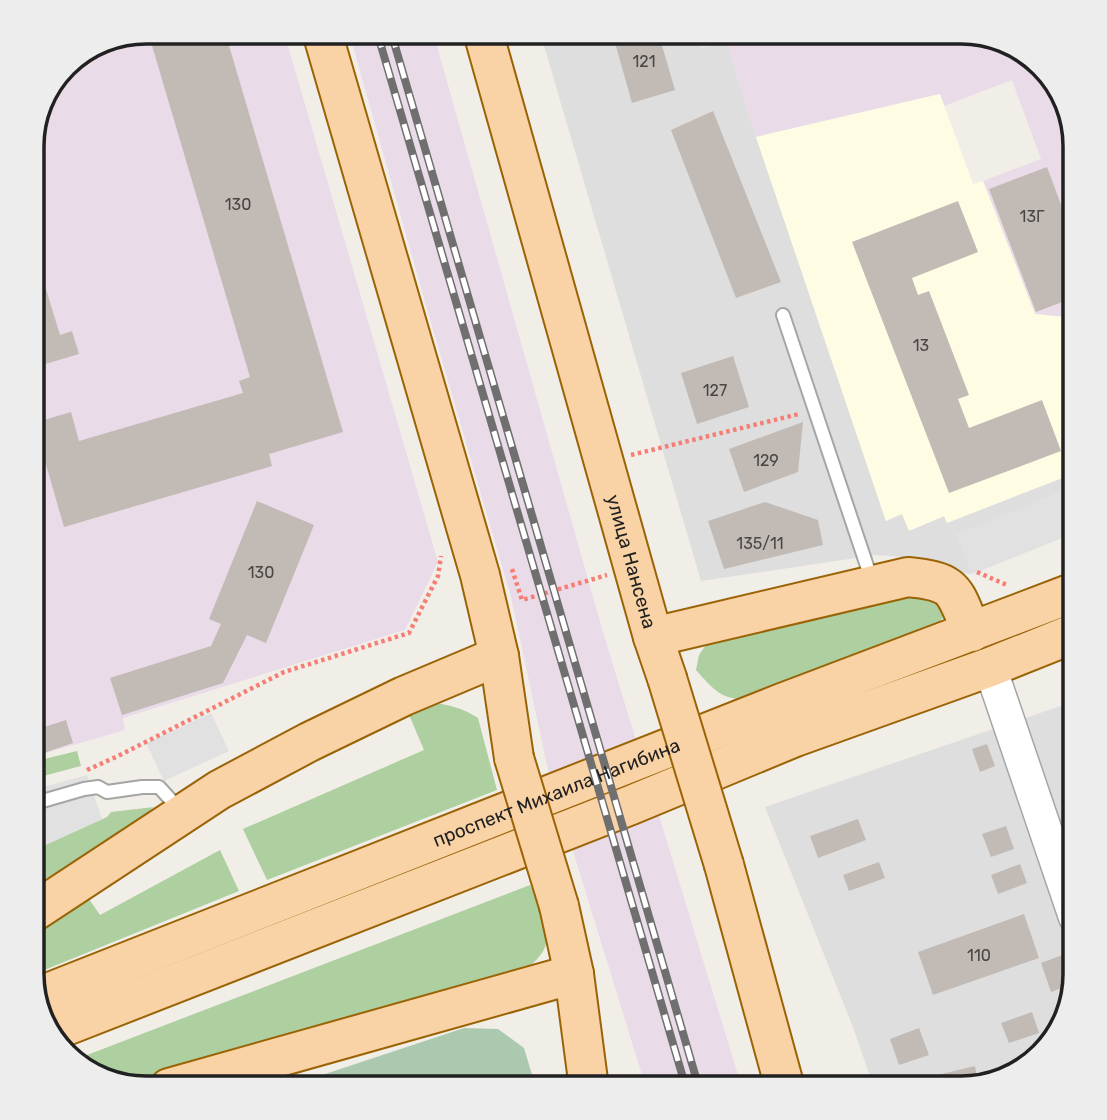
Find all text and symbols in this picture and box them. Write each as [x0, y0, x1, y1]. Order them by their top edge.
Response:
house number: 121 [632, 52, 656, 71]
house number: 130 [225, 195, 251, 214]
house number: 13Г [1020, 207, 1045, 226]
house number: 13 [913, 336, 929, 355]
house number: 127 [703, 381, 727, 400]
house number: 129 [753, 451, 779, 470]
street label: улица Нансена [602, 492, 662, 631]
house number: 135/11 [736, 534, 784, 553]
house number: 130 [248, 563, 274, 582]
street label: проспект Михаила Нагибина [429, 733, 683, 851]
house number: 110 [967, 946, 991, 965]

